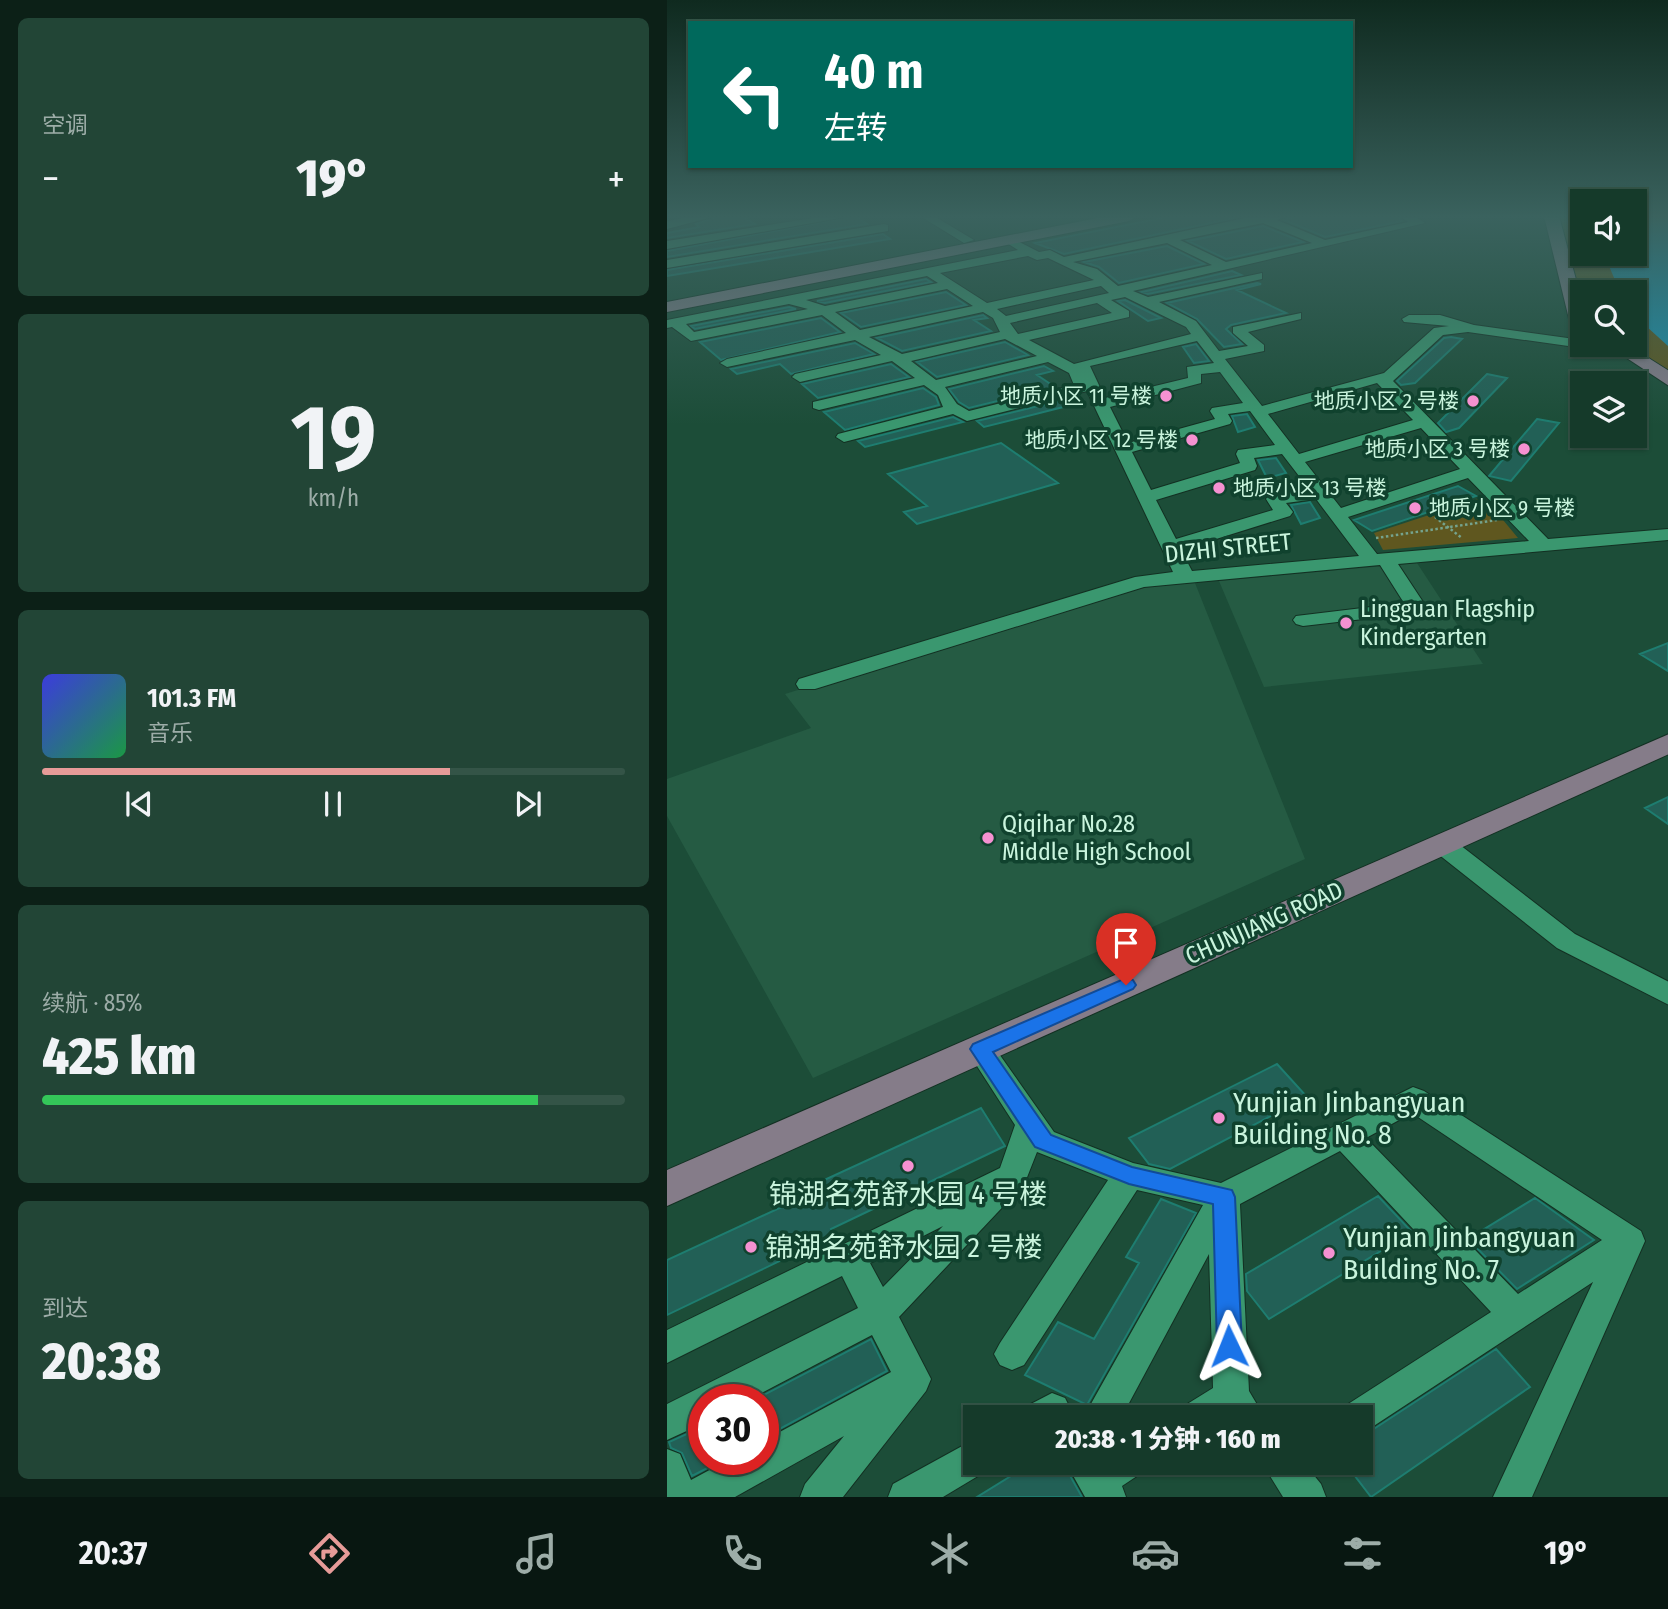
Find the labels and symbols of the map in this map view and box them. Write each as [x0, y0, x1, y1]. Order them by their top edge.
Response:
place label: 地质小区 11 号楼 [1000, 383, 1152, 409]
marker: 地质小区 11 号楼 [1158, 388, 1174, 404]
place label: 地质小区 2 号楼 [1314, 388, 1459, 414]
marker: 地质小区 2 号楼 [1465, 393, 1481, 409]
place label: 地质小区 12 号楼 [1025, 427, 1178, 453]
marker: 地质小区 12 号楼 [1184, 432, 1200, 448]
place label: 地质小区 3 号楼 [1365, 436, 1510, 462]
marker: 地质小区 3 号楼 [1516, 441, 1532, 457]
place label: 地质小区 13 号楼 [1233, 475, 1387, 501]
marker: 地质小区 13 号楼 [1211, 480, 1227, 496]
place label: 地质小区 9 号楼 [1429, 495, 1575, 521]
marker: 地质小区 9 号楼 [1407, 500, 1423, 516]
street label: DIZHI STREET [1163, 527, 1293, 569]
place label: Lingguan Flagship Kindergarten [1360, 595, 1535, 651]
marker: Lingguan Flagship Kindergarten [1338, 615, 1354, 631]
place label: Qiqihar No.28 Middle High School [1002, 810, 1191, 866]
marker: Qiqihar No.28 Middle High School [980, 830, 996, 846]
street label: CHUNJIANG ROAD [1181, 876, 1347, 970]
pin [1096, 913, 1156, 985]
place label: Yunjian Jinbangyuan Building No. 8 [1233, 1086, 1466, 1151]
marker: Yunjian Jinbangyuan Building No. 8 [1211, 1110, 1227, 1126]
marker: 锦湖名苑舒水园 4 号楼 [900, 1158, 916, 1174]
place label: 锦湖名苑舒水园 4 号楼 [769, 1178, 1047, 1211]
place label: Yunjian Jinbangyuan Building No. 7 [1343, 1221, 1576, 1286]
place label: 锦湖名苑舒水园 2 号楼 [765, 1231, 1043, 1264]
marker: 锦湖名苑舒水园 2 号楼 [743, 1239, 759, 1255]
marker: Yunjian Jinbangyuan Building No. 7 [1321, 1245, 1337, 1261]
position arrow [1192, 1309, 1266, 1383]
speed limit sign: 30 [688, 1384, 779, 1475]

